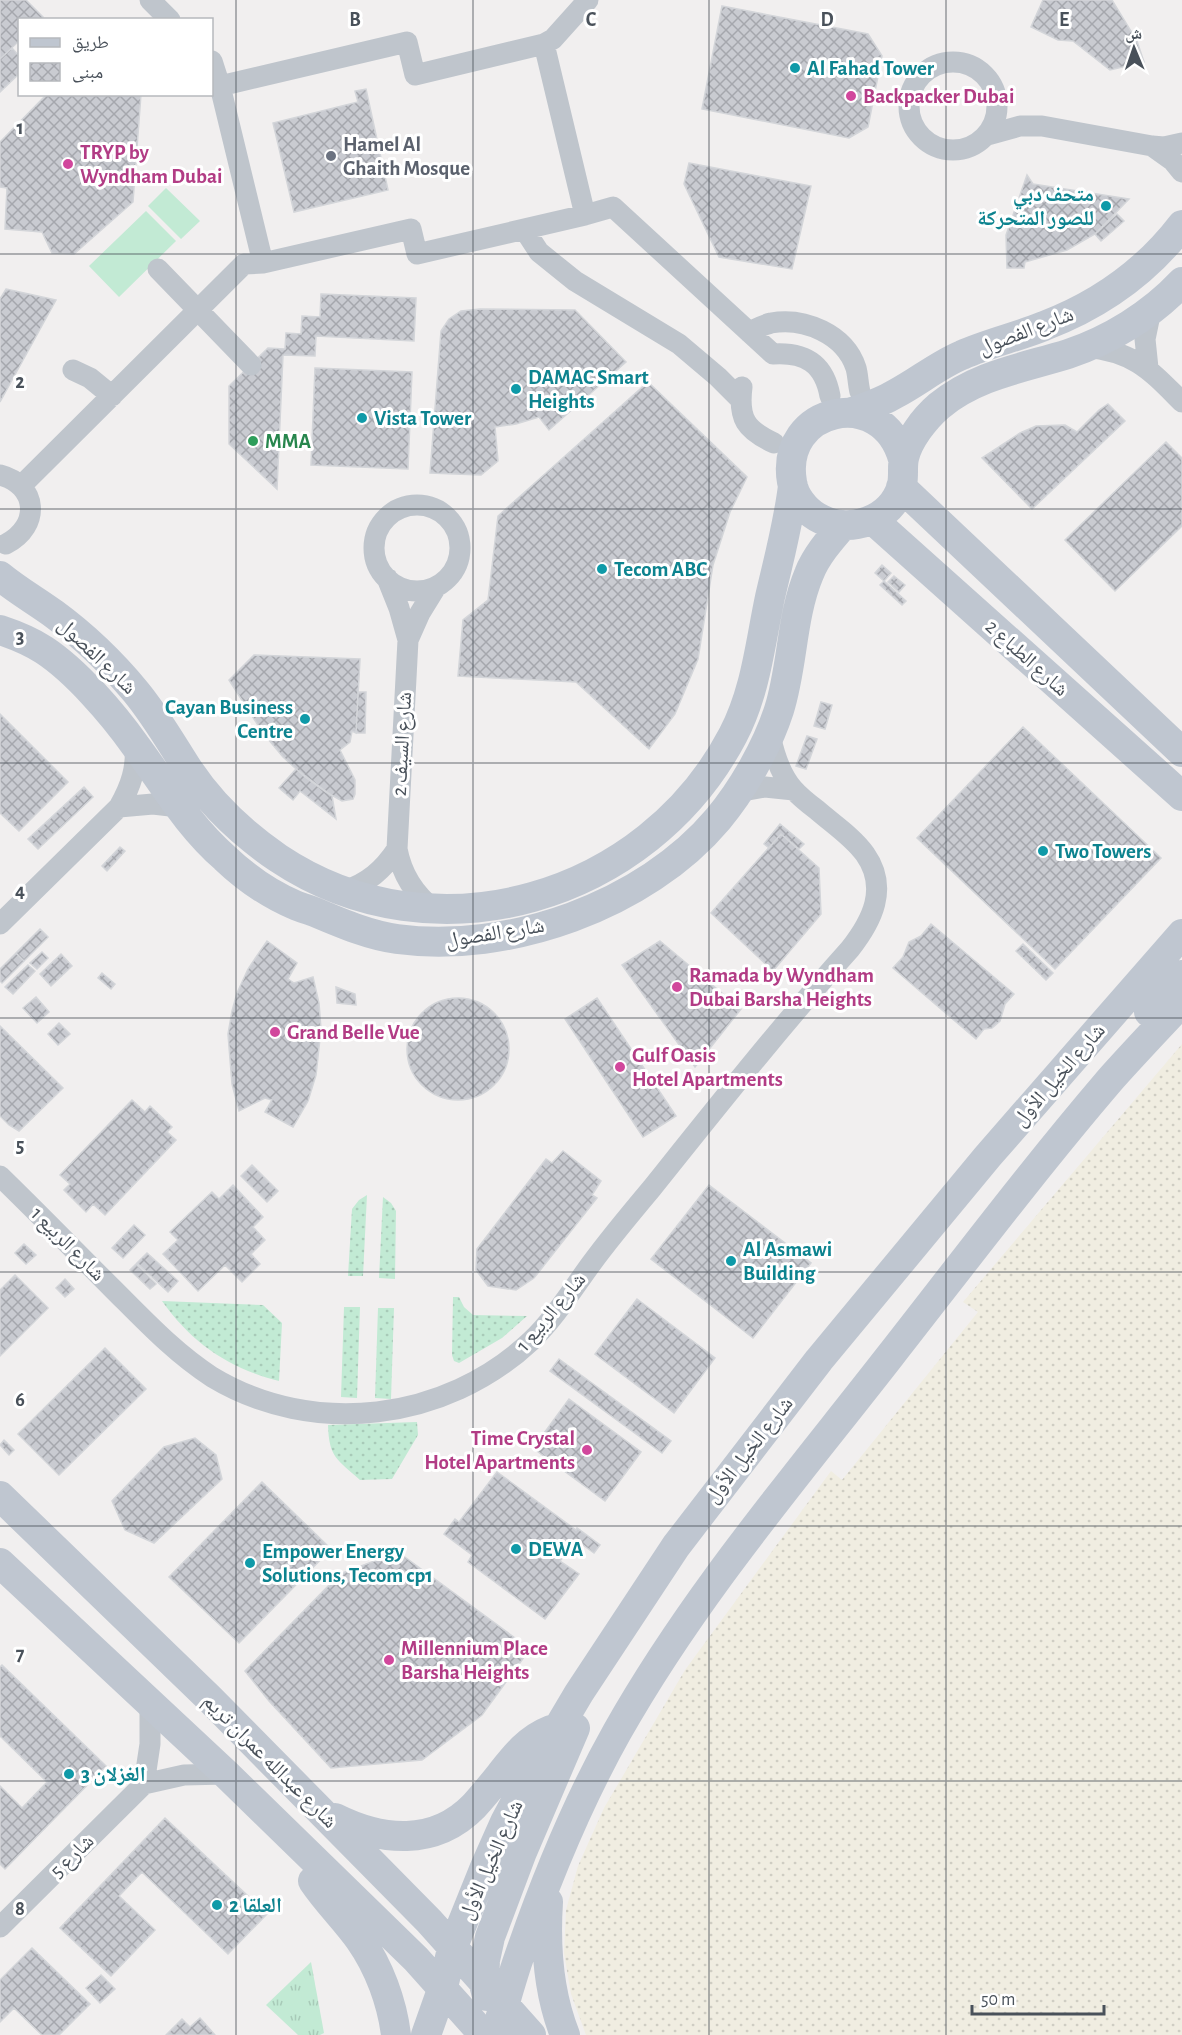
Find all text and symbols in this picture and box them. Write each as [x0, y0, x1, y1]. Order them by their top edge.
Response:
text: B [349, 10, 361, 30]
text: C [586, 10, 597, 30]
text: D [820, 10, 834, 30]
text: E [1059, 10, 1069, 30]
legend [18, 18, 213, 96]
north arrow [1104, 18, 1164, 78]
text: ش [1125, 26, 1142, 43]
text: طريق [72, 34, 109, 53]
place label: Al Fahad Tower [807, 58, 935, 79]
marker: Al Fahad Tower [788, 61, 802, 75]
text: مبنى [72, 64, 103, 83]
place label: Backpacker Dubai [863, 86, 1014, 107]
marker: Backpacker Dubai [844, 89, 858, 103]
text: 1 [16, 118, 24, 138]
place label: Hamel Al Ghaith Mosque [343, 134, 470, 179]
place label: TRYP by Wyndham Dubai [80, 142, 223, 187]
marker: Hamel Al Ghaith Mosque [324, 149, 338, 163]
marker: TRYP by Wyndham Dubai [61, 157, 75, 171]
place label: متحف دبي للصور المتحركة [977, 184, 1094, 230]
marker: متحف دبي للصور المتحركة [1099, 199, 1113, 213]
street label: شارع الفصول [976, 303, 1077, 361]
place label: DAMAC Smart Heights [528, 367, 649, 412]
text: 2 [15, 372, 25, 392]
marker: DAMAC Smart Heights [509, 382, 523, 396]
place label: Vista Tower [374, 408, 472, 429]
marker: Vista Tower [355, 411, 369, 425]
place label: MMA [265, 431, 311, 452]
marker: MMA [246, 434, 260, 448]
place label: Tecom ABC [614, 559, 707, 580]
marker: Tecom ABC [595, 562, 609, 576]
street label: شارع الفصول [52, 614, 140, 700]
street label: شارع الطباع 2 [980, 616, 1072, 702]
text: 3 [16, 627, 24, 647]
street label: شارع السيف 2 [389, 691, 417, 797]
place label: Cayan Business Centre [165, 697, 293, 742]
marker: Cayan Business Centre [298, 712, 312, 726]
place label: Two Towers [1055, 841, 1151, 862]
marker: Two Towers [1036, 844, 1050, 858]
text: 4 [15, 881, 25, 901]
street label: شارع الفصول [444, 915, 546, 953]
place label: Ramada by Wyndham Dubai Barsha Heights [689, 965, 874, 1010]
marker: Ramada by Wyndham Dubai Barsha Heights [670, 980, 684, 994]
street label: شارع الخيل الأول [1009, 1020, 1111, 1132]
place label: Grand Belle Vue [287, 1022, 420, 1043]
marker: Grand Belle Vue [268, 1025, 282, 1039]
place label: Gulf Oasis Hotel Apartments [632, 1045, 783, 1090]
marker: Gulf Oasis Hotel Apartments [613, 1060, 627, 1074]
text: 5 [16, 1136, 24, 1156]
street label: شارع الربيع 1 [25, 1203, 109, 1287]
place label: Al Asmawi Building [743, 1239, 832, 1284]
marker: Al Asmawi Building [724, 1254, 738, 1268]
street label: شارع الربيع 1 [512, 1269, 591, 1357]
text: 6 [15, 1390, 25, 1410]
street label: شارع الخيل الأول [701, 1393, 798, 1508]
place label: Time Crystal Hotel Apartments [424, 1428, 575, 1473]
marker: Time Crystal Hotel Apartments [580, 1443, 594, 1457]
place label: DEWA [528, 1539, 584, 1560]
place label: Empower Energy Solutions, Tecom cp1 [262, 1541, 433, 1586]
marker: DEWA [509, 1542, 523, 1556]
marker: Empower Energy Solutions, Tecom cp1 [243, 1556, 257, 1570]
place label: Millennium Place Barsha Heights [401, 1638, 548, 1683]
text: 7 [16, 1644, 25, 1664]
marker: Millennium Place Barsha Heights [382, 1653, 396, 1667]
street label: شارع عبدالله عمران تريم [197, 1690, 341, 1834]
place label: الغزلان 3 [81, 1764, 146, 1786]
marker: الغزلان 3 [62, 1767, 76, 1781]
street label: شارع الخيل الأول [455, 1797, 529, 1924]
street label: شارع 5 [46, 1830, 99, 1883]
place label: العلقا 2 [229, 1895, 282, 1916]
marker: العلقا 2 [210, 1898, 224, 1912]
text: 8 [15, 1899, 25, 1919]
scale bar [972, 1978, 1104, 2016]
text: 50 m [981, 1991, 1015, 2009]

